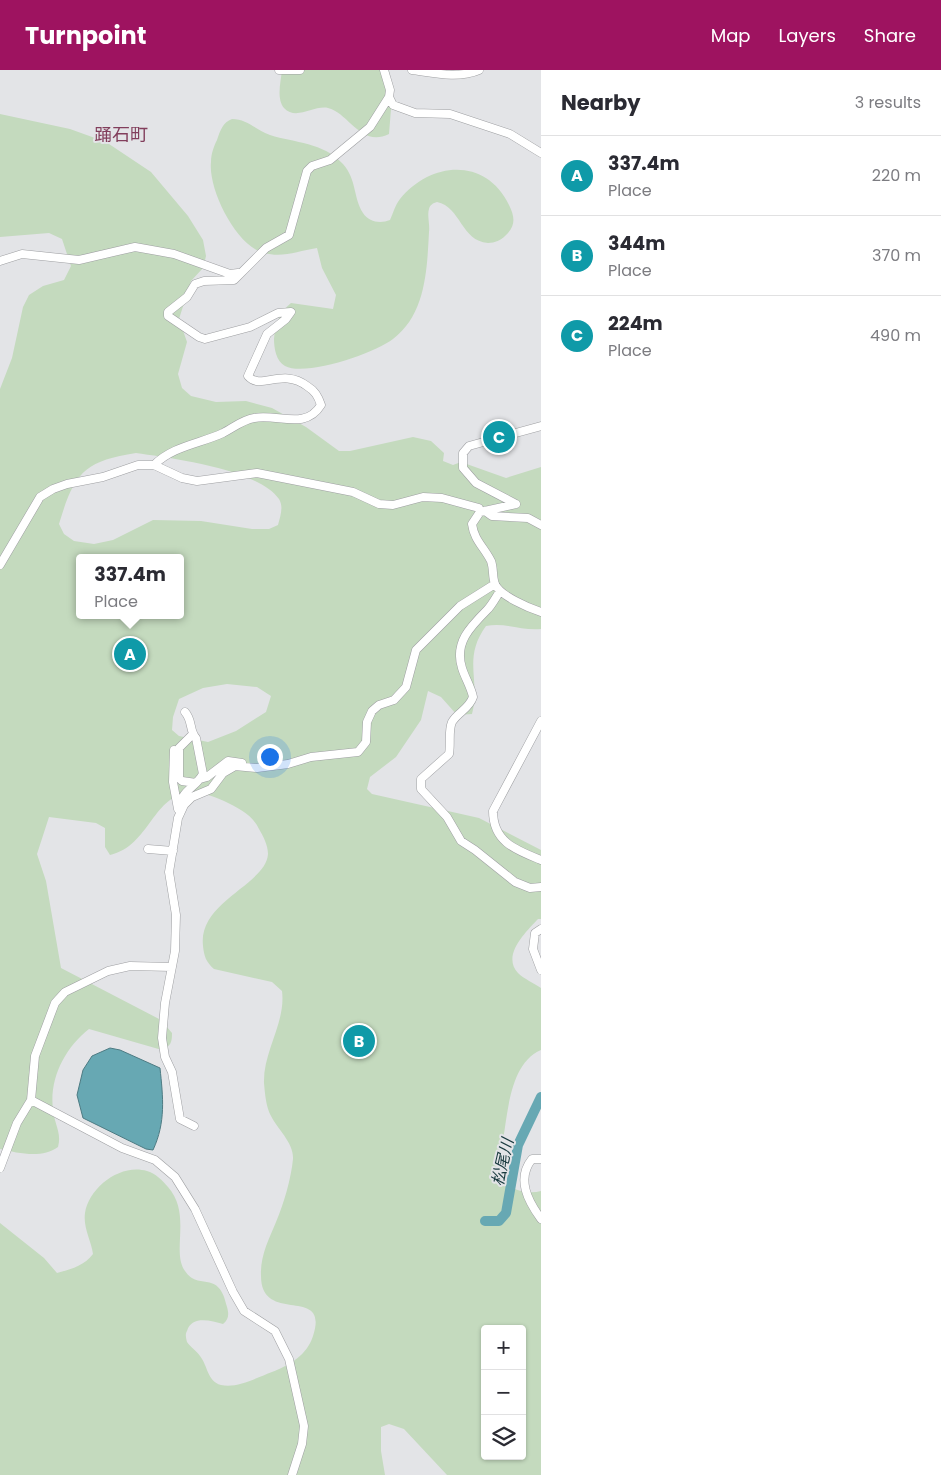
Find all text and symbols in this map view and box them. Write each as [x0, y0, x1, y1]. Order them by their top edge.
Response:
text: Turnpoint [25, 19, 146, 52]
text: Map [711, 23, 751, 48]
text: Layers [779, 23, 836, 48]
text: Share [864, 23, 916, 48]
text: Nearby [561, 88, 641, 117]
text: 3 results [855, 91, 921, 114]
district label: 踊石町 [94, 122, 148, 147]
text: 337.4m [608, 150, 680, 177]
text: A [571, 164, 583, 187]
text: 220 m [872, 164, 921, 187]
text: Place [608, 179, 652, 202]
text: 344m [608, 230, 665, 257]
text: B [572, 244, 582, 267]
text: 370 m [872, 244, 921, 267]
text: Place [608, 259, 652, 282]
text: 224m [608, 310, 663, 337]
text: C [571, 324, 583, 347]
text: 490 m [870, 324, 921, 347]
text: Place [608, 339, 652, 362]
pin: C [483, 418, 515, 456]
popup [76, 554, 184, 619]
text: 337.4m [94, 561, 166, 588]
text: Place [94, 590, 138, 613]
pin: A [114, 635, 146, 673]
your location [257, 744, 283, 770]
pin: B [343, 1022, 375, 1060]
water label: 松尾川 [486, 1134, 520, 1188]
map controls [481, 1325, 526, 1460]
button: + [481, 1325, 526, 1370]
button: − [481, 1370, 526, 1415]
button: layers [481, 1415, 526, 1460]

